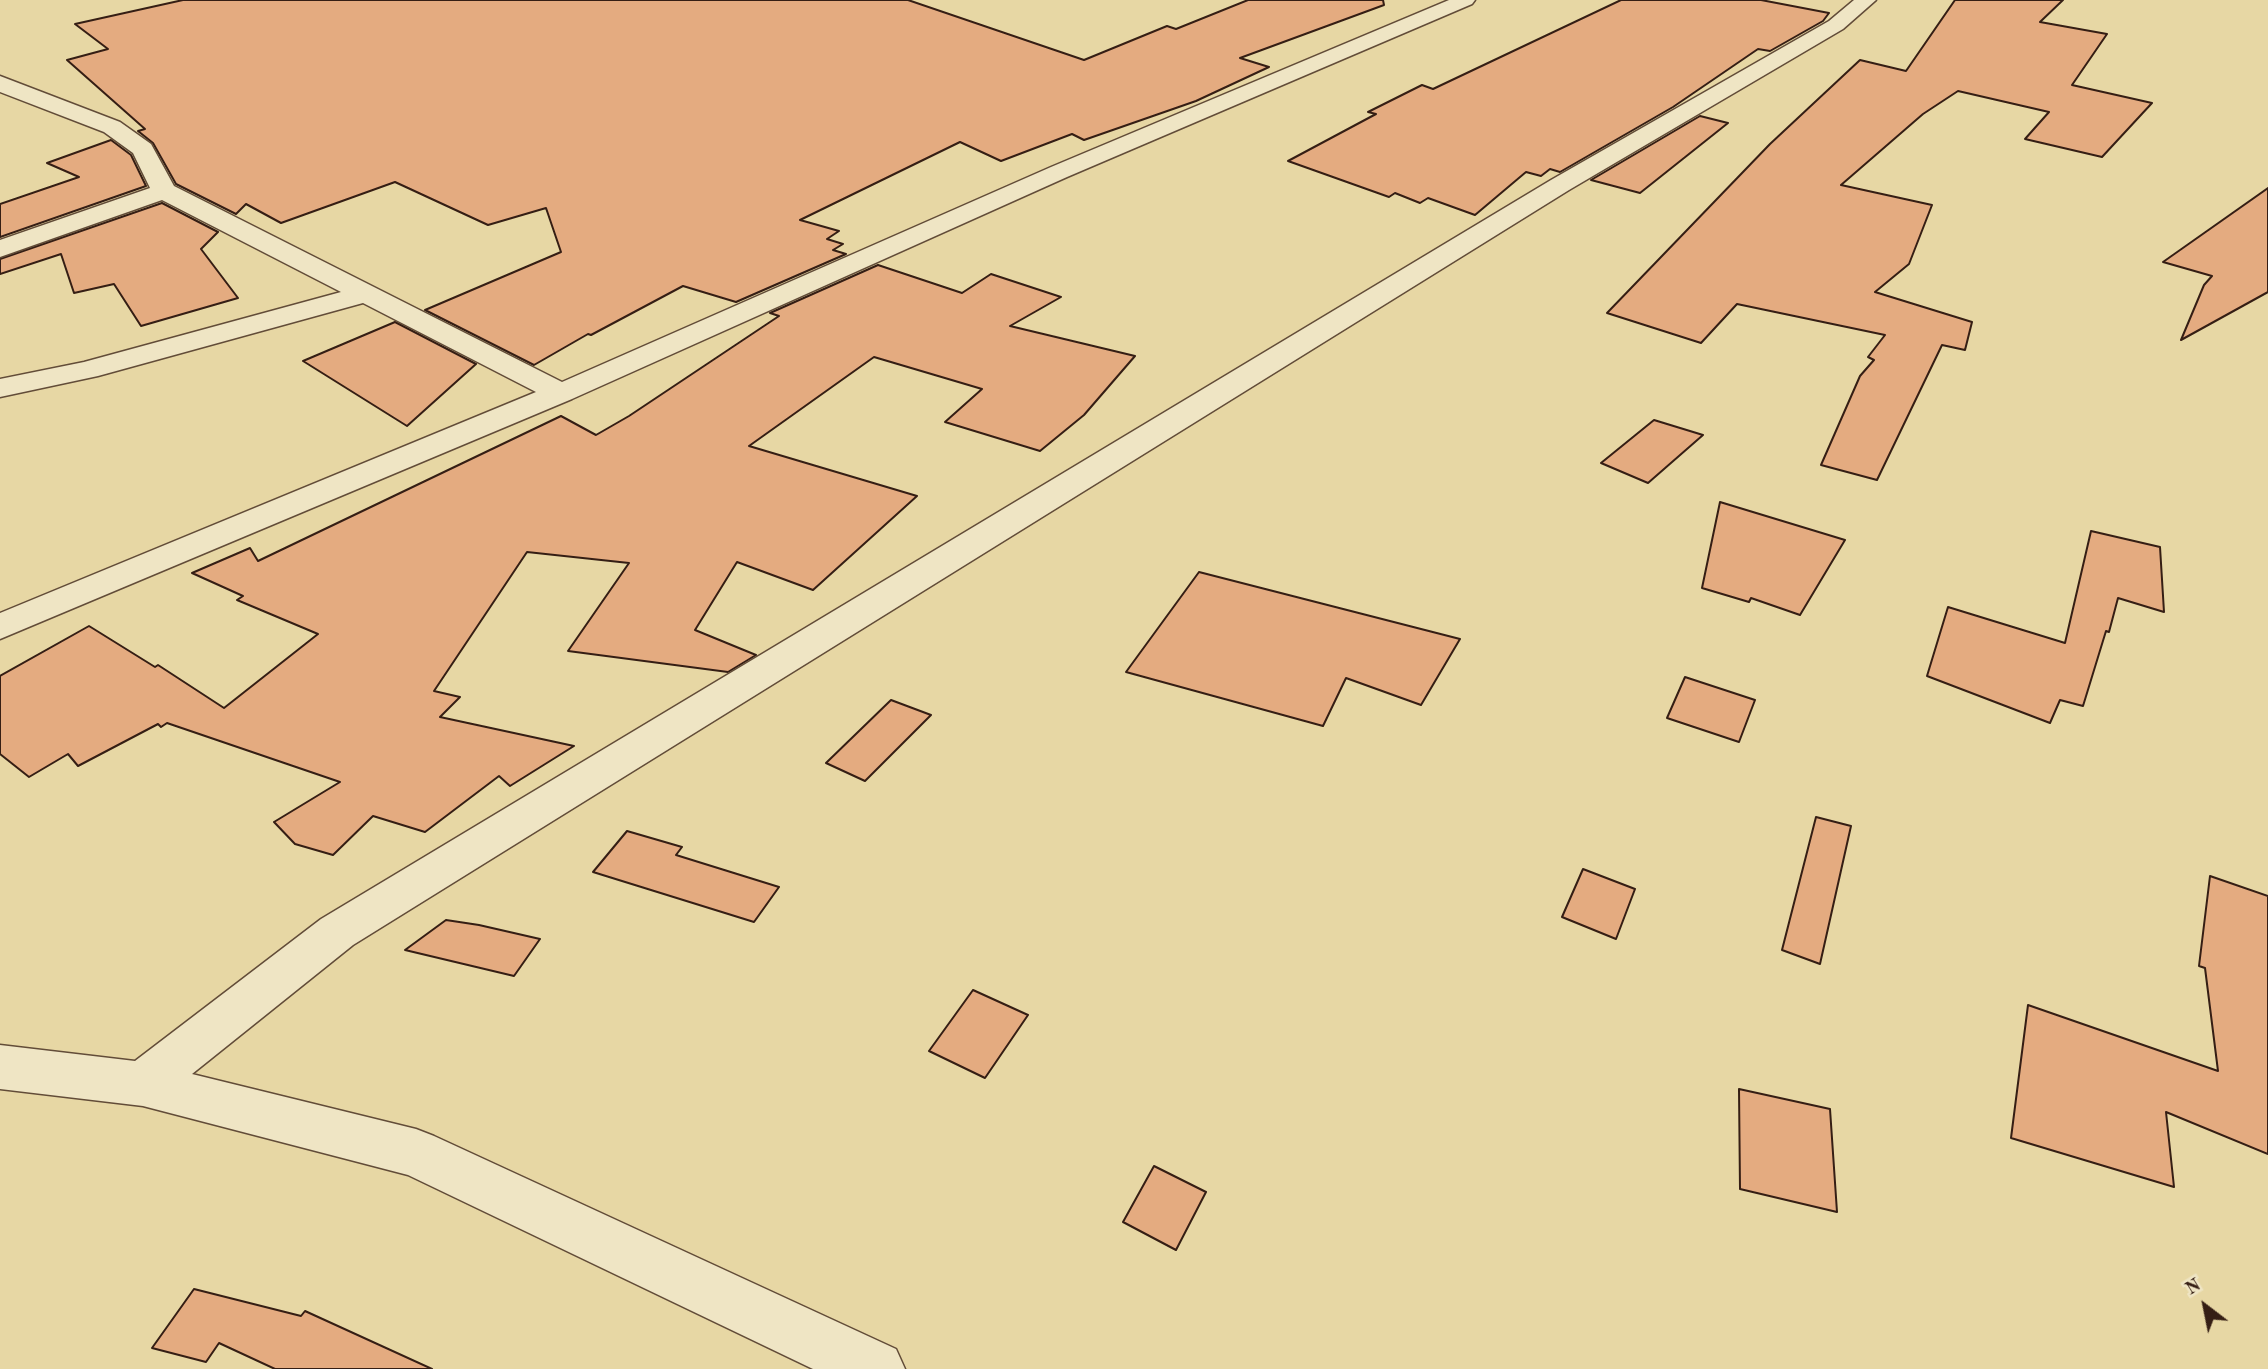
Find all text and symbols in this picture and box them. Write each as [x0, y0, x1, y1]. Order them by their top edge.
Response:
north arrow [2170, 1271, 2240, 1341]
text: N [2182, 1276, 2205, 1300]

